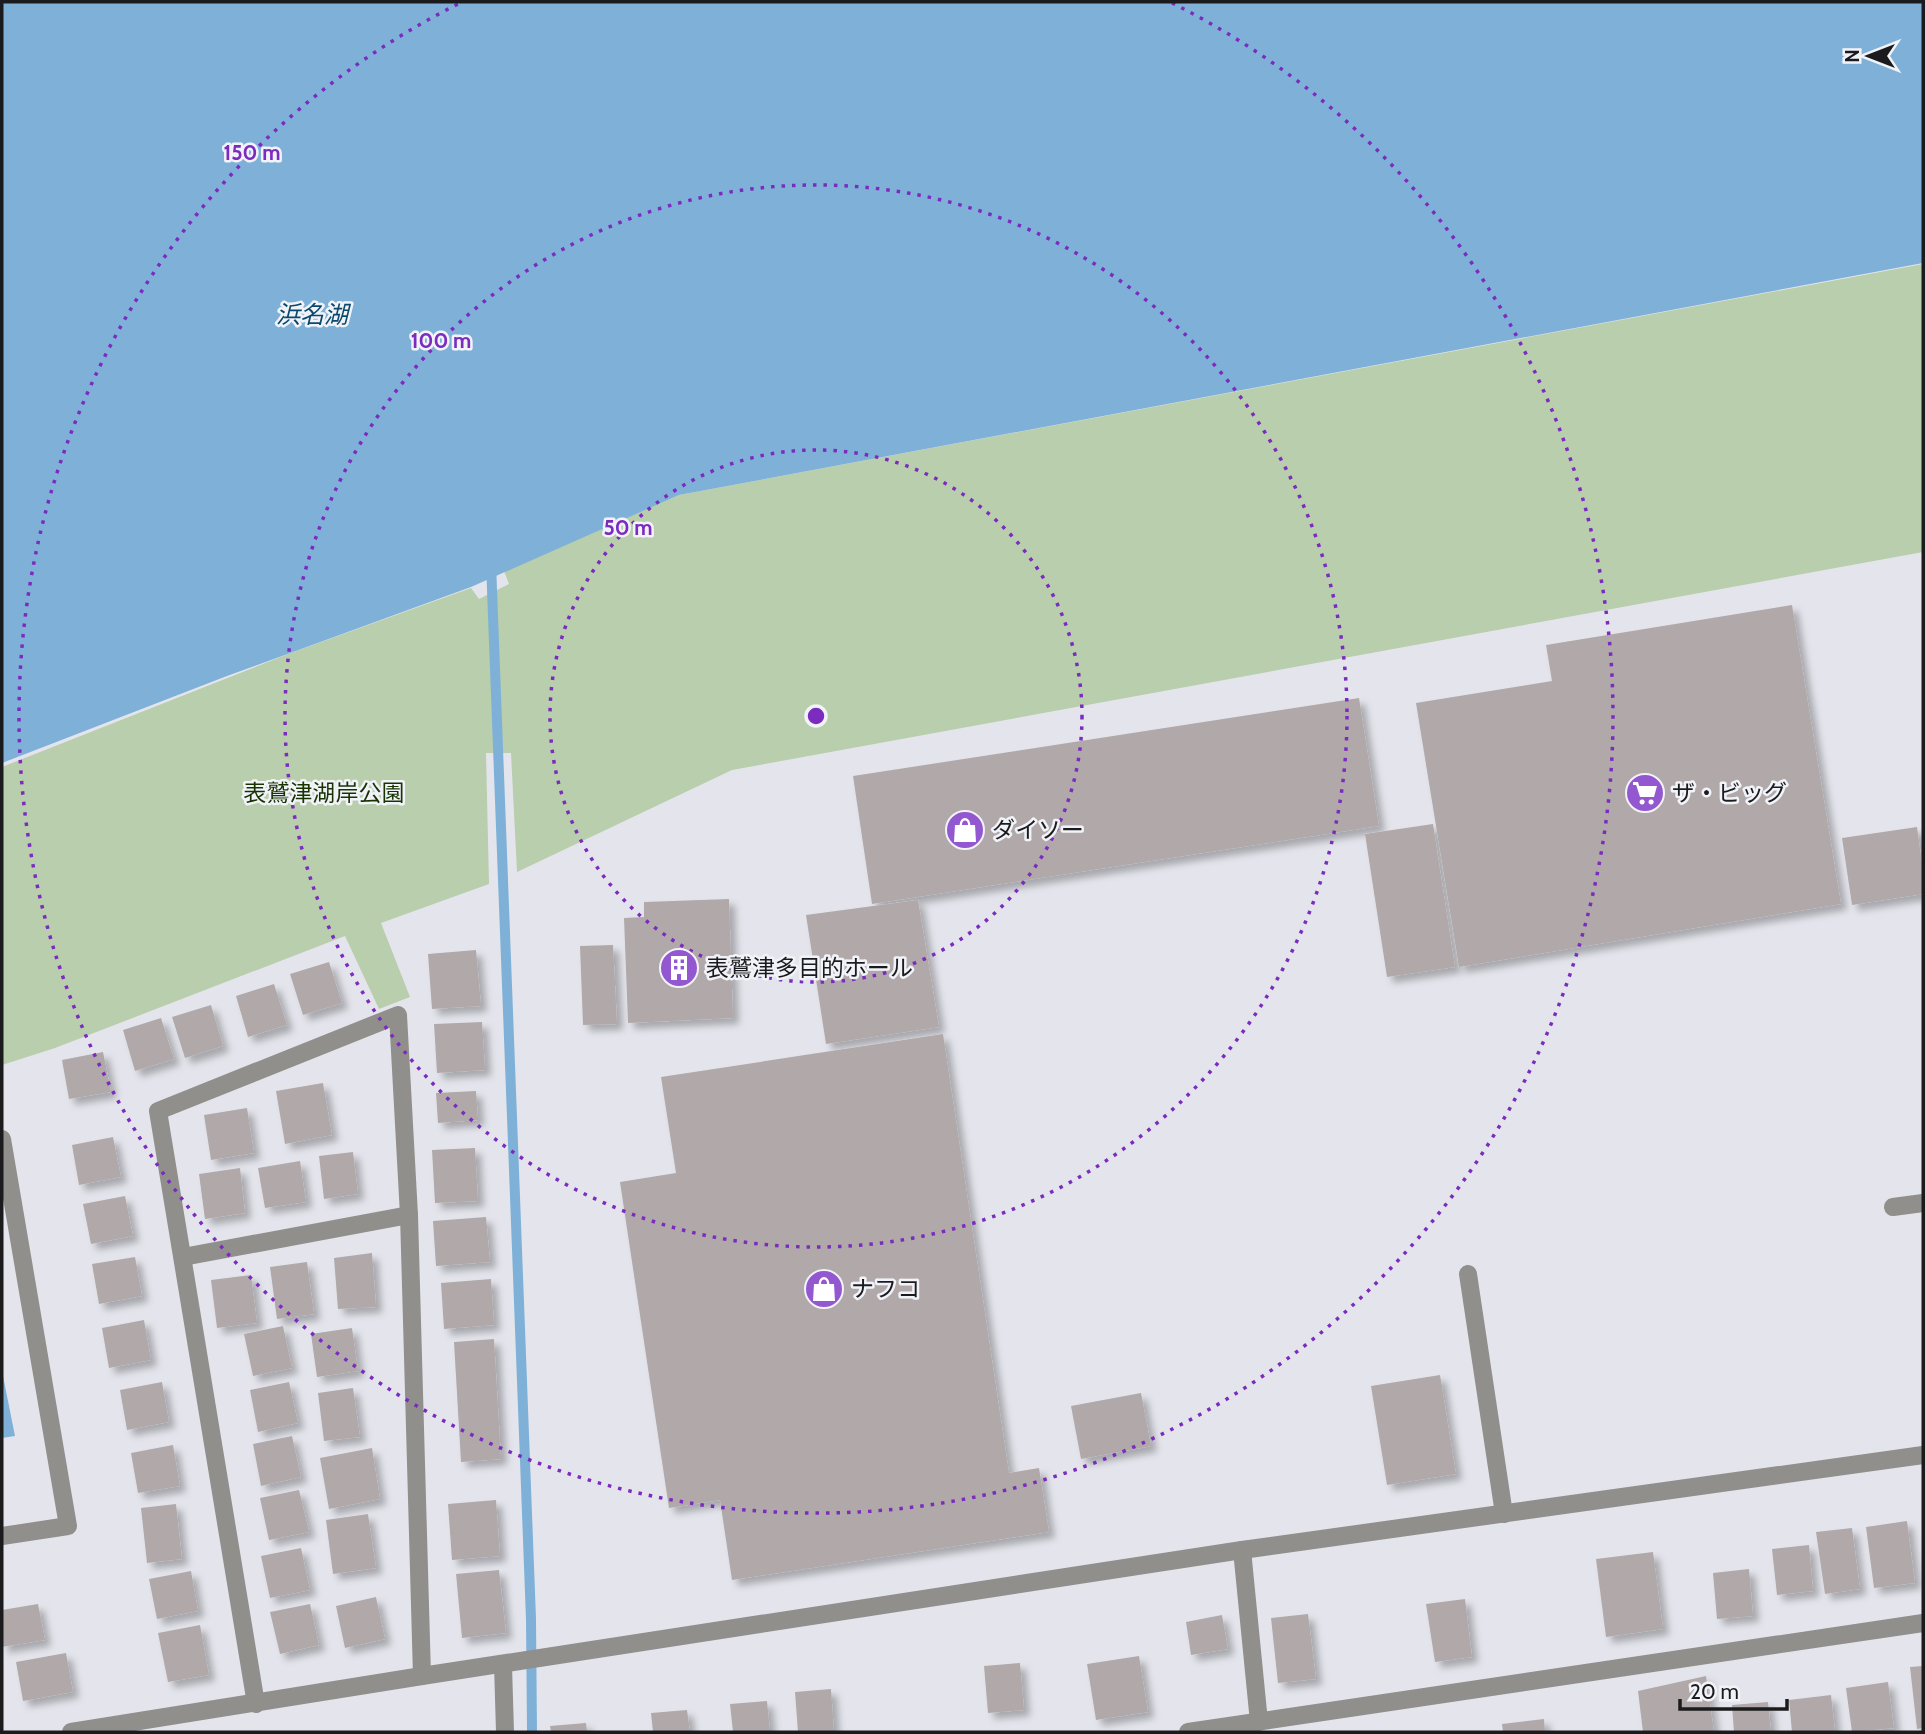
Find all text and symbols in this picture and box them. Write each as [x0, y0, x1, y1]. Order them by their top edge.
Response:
north arrow [1834, 21, 1904, 91]
text: N [1841, 49, 1864, 63]
text: 150 m [224, 140, 280, 165]
water label: 浜名湖 [276, 300, 352, 329]
text: 100 m [411, 328, 471, 353]
text: 50 m [603, 515, 653, 540]
centre of rings [804, 704, 828, 728]
supermarket icon: ザ・ビッグ [1624, 772, 1666, 814]
park label: 表鷲津湖岸公園 [244, 779, 405, 807]
place label: ザ・ビッグ [1672, 779, 1787, 807]
shop icon: ダイソー [944, 809, 986, 851]
place label: ダイソー [992, 816, 1084, 844]
building icon: 表鷲津多目的ホール [658, 947, 700, 989]
place label: 表鷲津多目的ホール [706, 954, 913, 982]
shop icon: ナフコ [803, 1268, 845, 1310]
place label: ナフコ [851, 1275, 920, 1303]
scale bar [1680, 1668, 1787, 1712]
text: 20 m [1690, 1679, 1739, 1704]

